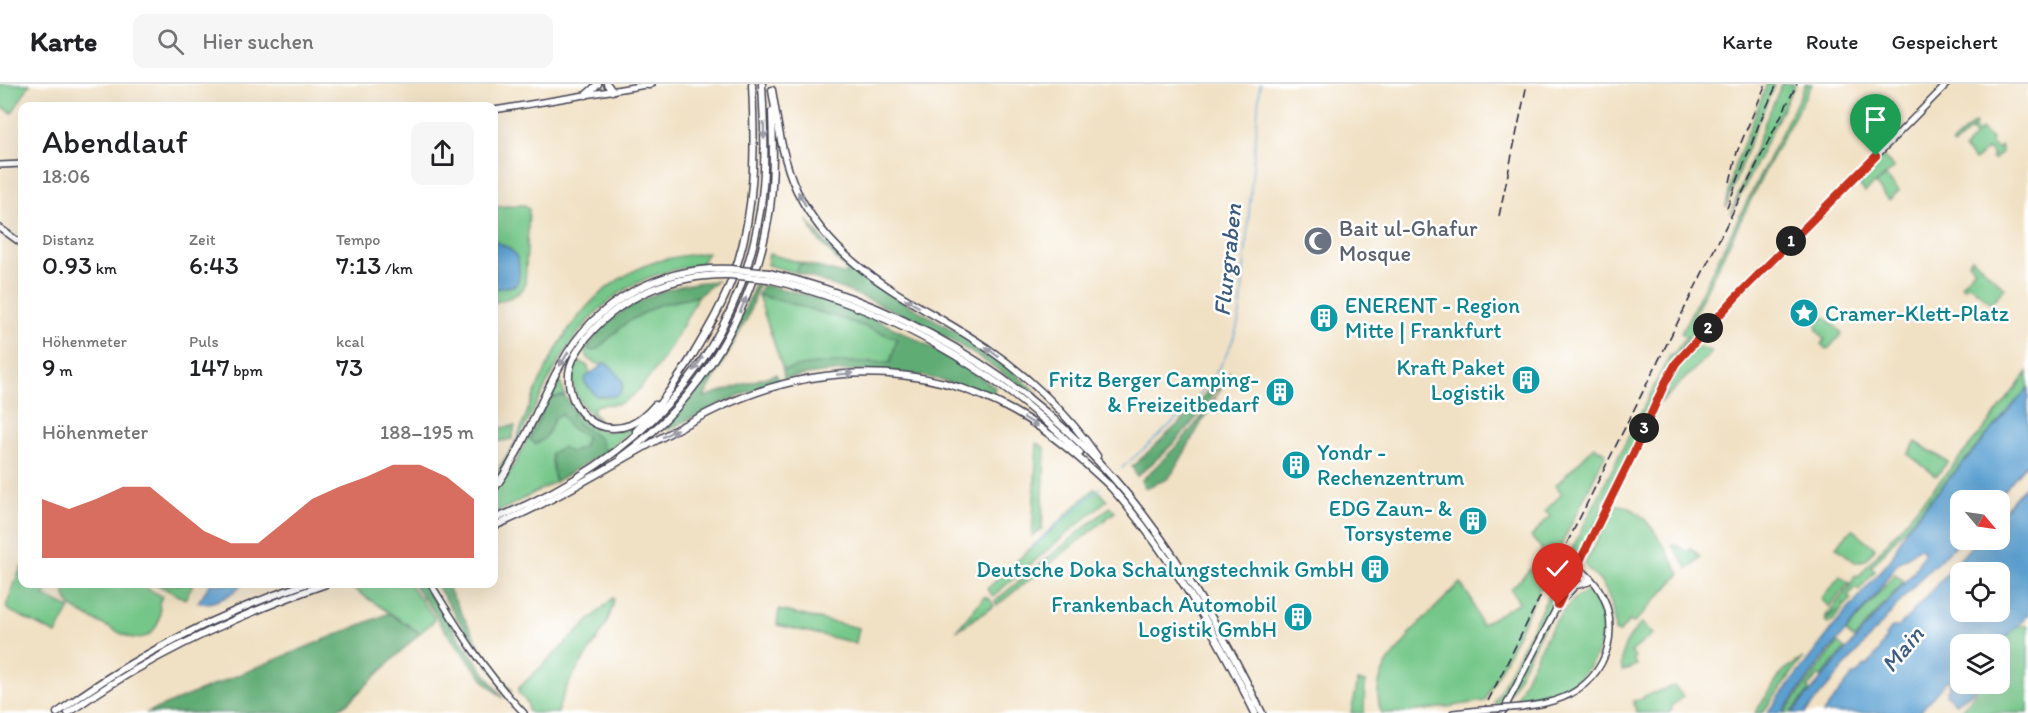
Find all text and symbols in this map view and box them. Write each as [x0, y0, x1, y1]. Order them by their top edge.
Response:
search box [133, 14, 553, 68]
text: Karte [30, 24, 97, 58]
icon: search [154, 25, 187, 58]
text: Hier suchen [202, 28, 314, 55]
text: Karte [1722, 29, 1773, 54]
text: Route [1806, 29, 1859, 54]
text: Gespeichert [1892, 29, 1998, 54]
pin [1850, 94, 1901, 156]
icon: arrive [1859, 103, 1892, 136]
one-way arrow [759, 121, 769, 140]
text: Abendlauf [42, 122, 188, 161]
button: share [411, 122, 474, 185]
text: 18:06 [42, 164, 90, 188]
one-way arrow [796, 191, 807, 207]
water label: Flurgraben [1207, 202, 1247, 318]
place label: Bait ul-Ghafur Mosque [1339, 215, 1478, 267]
mosque icon: Bait ul-Ghafur Mosque [1302, 225, 1334, 257]
pin: 1 [1776, 226, 1806, 256]
text: Distanz [42, 230, 94, 249]
text: Zeit [189, 230, 216, 249]
text: Tempo [336, 230, 381, 249]
text: 1 [1787, 231, 1795, 250]
text: 0.93 [42, 249, 92, 281]
text: 6:43 [189, 249, 239, 281]
text: 7:13 [336, 249, 382, 281]
text: km [92, 259, 117, 278]
text: /km [382, 259, 413, 278]
place label: ENERENT - Region Mitte | Frankfurt [1345, 292, 1520, 344]
one-way arrow [738, 295, 748, 313]
place icon: Cramer-Klett-Platz [1788, 297, 1820, 329]
one-way arrow [904, 298, 921, 308]
place label: Cramer-Klett-Platz [1825, 300, 2009, 327]
building icon: ENERENT - Region Mitte | Frankfurt [1308, 302, 1340, 334]
pin: 2 [1693, 313, 1723, 343]
text: 2 [1704, 318, 1712, 337]
text: Höhenmeter [42, 332, 127, 351]
text: Puls [189, 332, 219, 351]
text: kcal [336, 332, 364, 351]
one-way arrow [984, 346, 1000, 358]
text: 9 [42, 351, 56, 383]
text: 147 [189, 351, 230, 383]
text: 73 [336, 351, 363, 383]
one-way arrow [558, 351, 569, 367]
place label: Kraft Paket Logistik [1396, 354, 1506, 406]
one-way arrow [693, 356, 704, 372]
text: m [56, 361, 73, 380]
text: bpm [230, 361, 263, 380]
building icon: Kraft Paket Logistik [1510, 364, 1542, 396]
place label: Fritz Berger Camping- & Freizeitbedarf [1048, 366, 1260, 418]
one-way arrow [836, 369, 855, 378]
building icon: Fritz Berger Camping- & Freizeitbedarf [1264, 376, 1296, 408]
pin: 3 [1629, 413, 1659, 443]
one-way arrow [1023, 416, 1039, 427]
text: 3 [1640, 418, 1648, 437]
text: Höhenmeter [42, 420, 148, 444]
text: 188–195 m [380, 420, 474, 444]
one-way arrow [662, 428, 679, 438]
place label: Yondr - Rechenzentrum [1317, 439, 1465, 491]
building icon: Yondr - Rechenzentrum [1280, 449, 1312, 481]
north arrow [1950, 490, 2010, 550]
map controls [1950, 490, 2010, 694]
place label: EDG Zaun- & Torsysteme [1329, 495, 1452, 547]
building icon: EDG Zaun- & Torsysteme [1457, 505, 1489, 537]
pin [1532, 543, 1583, 605]
icon: check [1541, 552, 1574, 585]
building icon: Deutsche Doka Schalungstechnik GmbH [1359, 553, 1391, 585]
place label: Deutsche Doka Schalungstechnik GmbH [976, 556, 1354, 583]
button: locate [1950, 562, 2010, 622]
place label: Frankenbach Automobil Logistik GmbH [1051, 591, 1277, 643]
building icon: Frankenbach Automobil Logistik GmbH [1282, 601, 1314, 633]
water label: Main [1874, 620, 1930, 678]
button: layers [1950, 634, 2010, 694]

